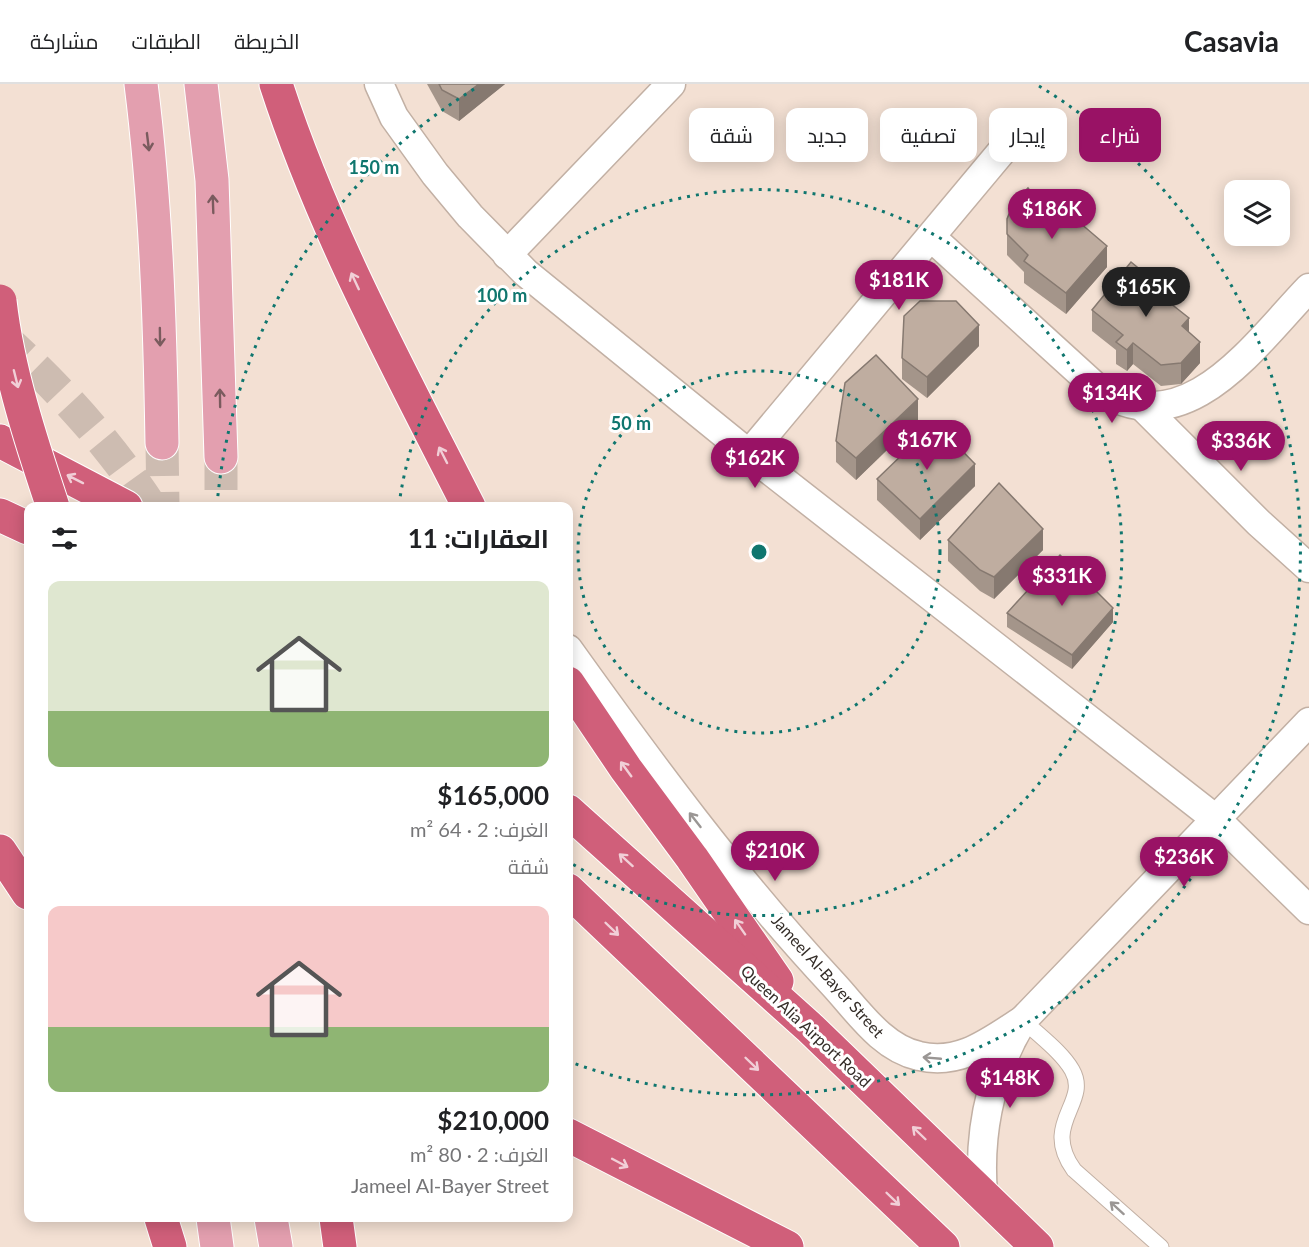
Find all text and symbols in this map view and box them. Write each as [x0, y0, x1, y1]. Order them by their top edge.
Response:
text: Casavia [1184, 24, 1279, 58]
text: مشاركة [30, 28, 99, 53]
text: الطبقات [132, 28, 201, 53]
text: الخريطة [234, 28, 300, 53]
chip: شقة [689, 108, 774, 162]
chip: جديد [786, 108, 868, 162]
chip: تصفية [880, 108, 977, 162]
chip: إيجار [989, 108, 1067, 162]
chip: شراء [1079, 108, 1161, 162]
one-way arrow [143, 132, 154, 151]
text: 150 m [349, 156, 399, 178]
map controls [1224, 180, 1290, 246]
button: layers [1224, 180, 1290, 246]
pin: $186K [1010, 189, 1094, 240]
one-way arrow [208, 194, 219, 214]
text: $186K [1022, 196, 1082, 220]
pin: $181K [857, 260, 941, 311]
text: $181K [869, 267, 929, 291]
pin: $165K [1104, 267, 1188, 318]
one-way arrow [349, 272, 360, 290]
text: $165K [1116, 274, 1176, 298]
text: 100 m [477, 284, 527, 306]
one-way arrow [154, 326, 166, 346]
one-way arrow [11, 369, 23, 388]
pin: $134K [1070, 373, 1154, 424]
text: $134K [1082, 380, 1142, 404]
one-way arrow [214, 389, 225, 409]
text: 50 m [611, 412, 651, 434]
pin: $167K [885, 420, 969, 471]
pin: $336K [1199, 421, 1283, 472]
text: $167K [897, 427, 957, 451]
text: $336K [1211, 428, 1271, 452]
pin: $162K [713, 438, 797, 489]
text: $162K [725, 445, 785, 469]
one-way arrow [437, 447, 449, 464]
one-way arrow [66, 472, 84, 484]
icon: filters [48, 522, 81, 555]
text: العقارات: 11 [408, 522, 549, 554]
centre of rings [749, 542, 769, 562]
pin: $331K [1020, 556, 1104, 607]
text: $331K [1032, 563, 1092, 587]
icon: home [245, 620, 353, 728]
one-way arrow [620, 761, 632, 777]
text: $165,000 [437, 779, 549, 811]
one-way arrow [688, 813, 701, 829]
text: الغرف: 2 · 64 m² [410, 817, 549, 841]
pin: $210K [733, 831, 817, 882]
pin: $236K [1142, 837, 1226, 888]
text: $210K [745, 838, 805, 862]
text: $236K [1154, 844, 1214, 868]
one-way arrow [618, 853, 633, 867]
text: شقة [508, 854, 549, 878]
street label: Jameel Al-Bayer Street [768, 910, 889, 1041]
one-way arrow [734, 919, 746, 936]
one-way arrow [604, 922, 619, 937]
icon: home [245, 945, 353, 1053]
street label: Queen Alia Airport Road [737, 961, 875, 1091]
one-way arrow [923, 1052, 943, 1063]
one-way arrow [745, 1057, 760, 1072]
pin: $148K [968, 1058, 1052, 1109]
text: $148K [980, 1065, 1040, 1089]
text: $210,000 [437, 1104, 549, 1136]
one-way arrow [912, 1126, 927, 1141]
text: الغرف: 2 · 80 m² [410, 1142, 549, 1166]
one-way arrow [611, 1157, 628, 1169]
text: Jameel Al-Bayer Street [351, 1173, 549, 1197]
one-way arrow [886, 1192, 901, 1207]
one-way arrow [1110, 1201, 1125, 1215]

